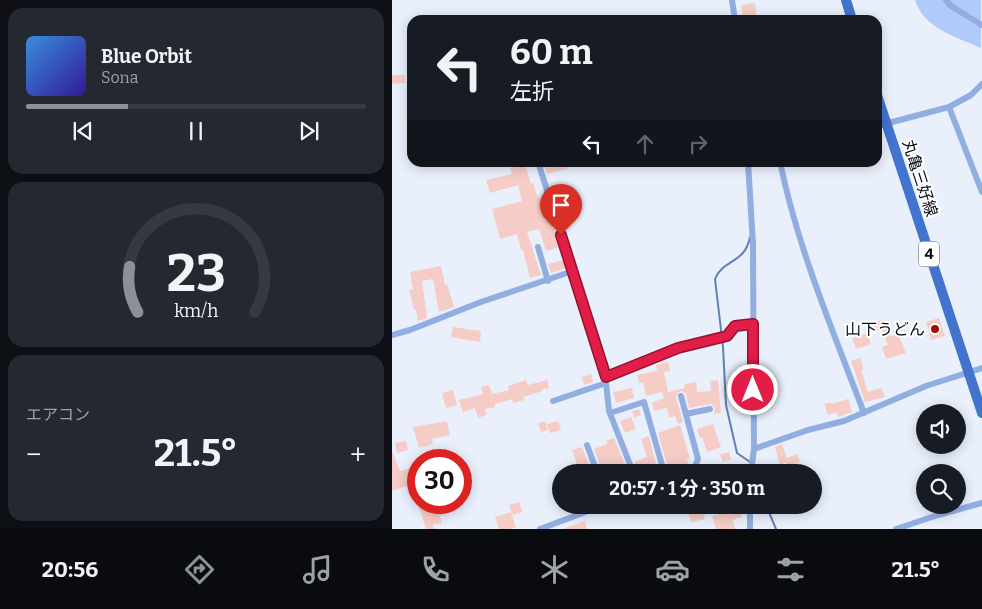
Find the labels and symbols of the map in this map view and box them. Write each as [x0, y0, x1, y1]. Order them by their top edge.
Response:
street label: 丸亀三好線 [899, 137, 941, 219]
pin [540, 184, 582, 235]
road number: 4 [919, 242, 939, 266]
place label: 山下うどん [845, 320, 925, 339]
marker: 山下うどん [929, 323, 941, 335]
position arrow [726, 363, 778, 415]
speed limit sign: 30 [407, 449, 472, 514]

